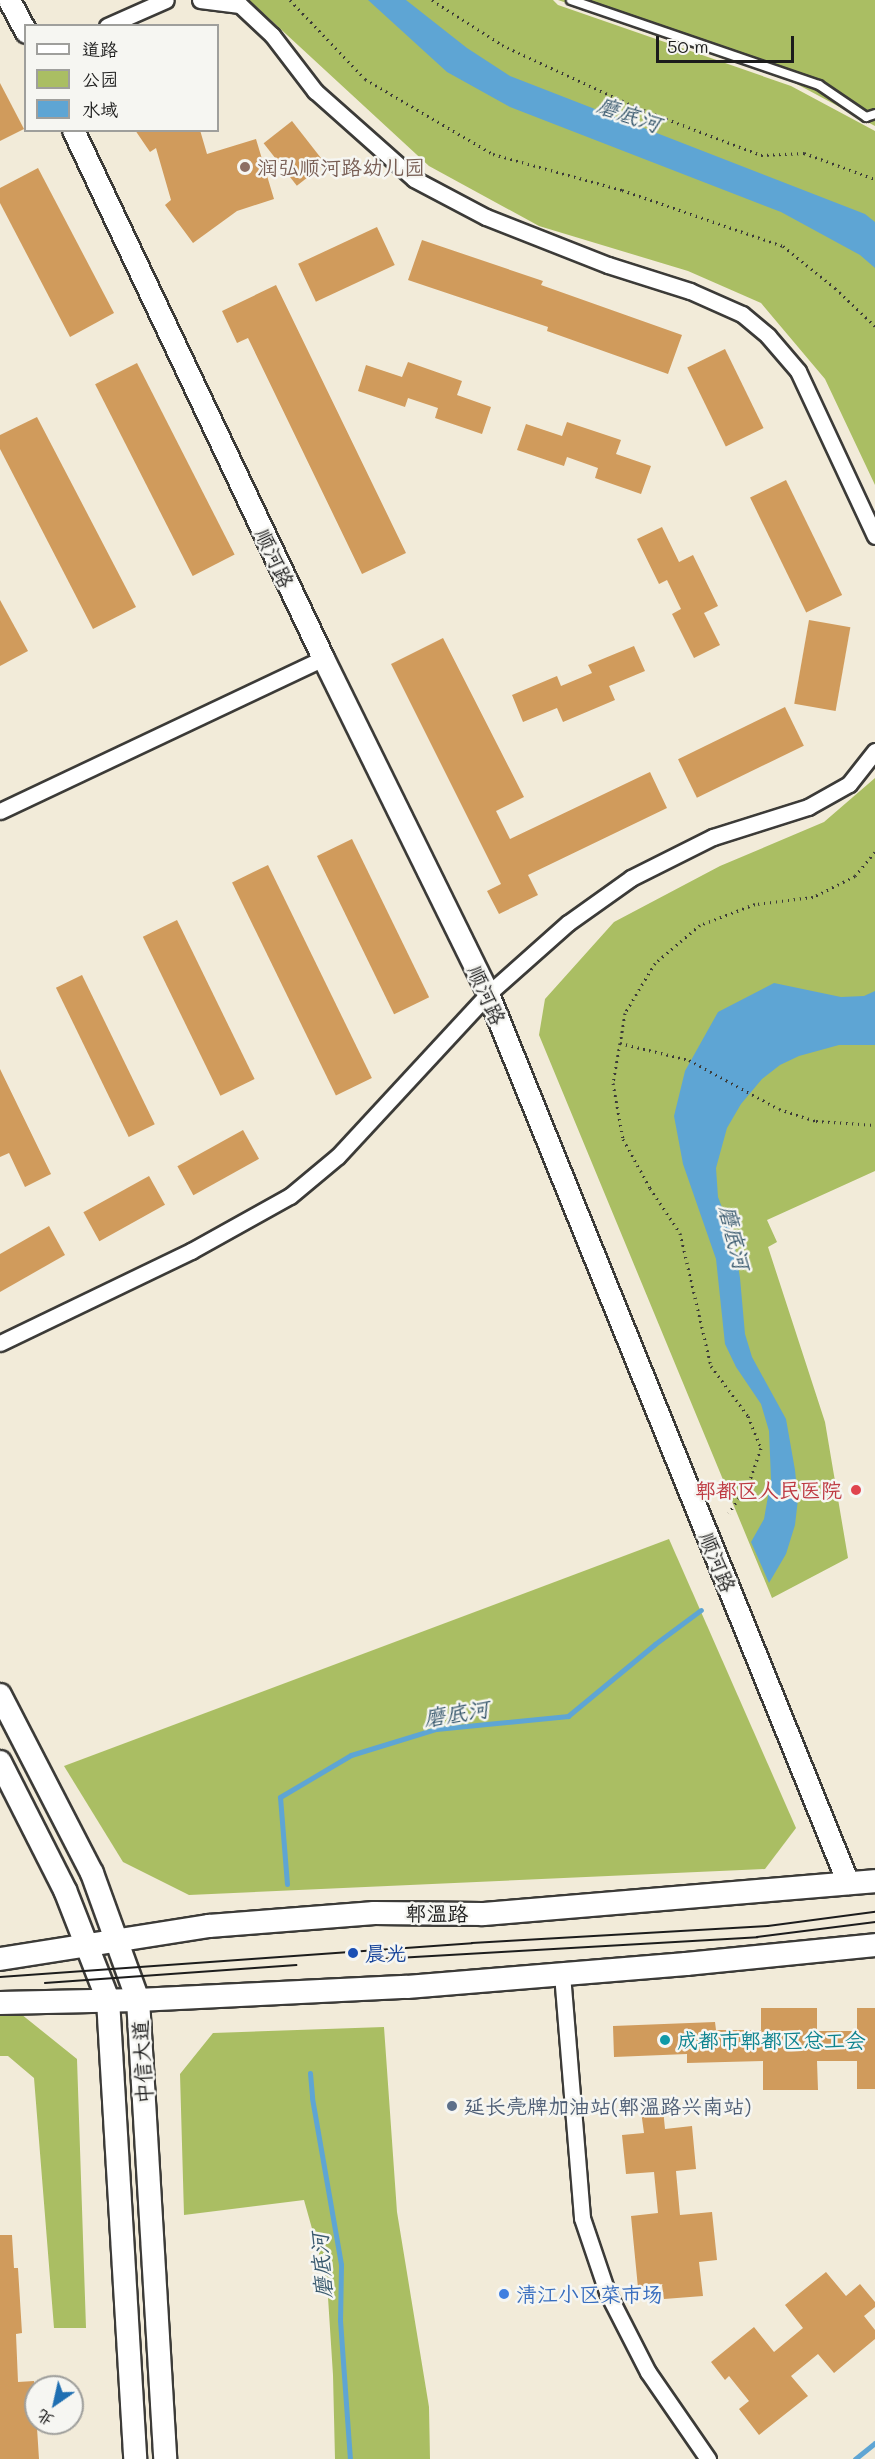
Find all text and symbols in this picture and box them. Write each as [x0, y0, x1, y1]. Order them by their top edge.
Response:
legend [24, 24, 219, 132]
scale bar [659, 24, 797, 62]
text: 50 m [667, 34, 709, 58]
text: 道路 [82, 37, 118, 61]
text: 公园 [82, 67, 118, 91]
water label: 磨底河 [594, 91, 664, 137]
text: 水域 [82, 97, 118, 121]
place label: 润弘顺河路幼儿园 [257, 154, 425, 180]
marker: 润弘顺河路幼儿园 [238, 160, 252, 174]
street label: 顺河路 [250, 524, 300, 592]
street label: 顺河路 [463, 961, 511, 1029]
water label: 磨底河 [714, 1202, 756, 1272]
place label: 郫都区人民医院 [695, 1477, 842, 1503]
marker: 郫都区人民医院 [847, 1481, 865, 1499]
street label: 顺河路 [695, 1528, 741, 1596]
water label: 磨底河 [421, 1695, 491, 1731]
street label: 郫温路 [405, 1900, 469, 1926]
place label: 晨光 [365, 1940, 407, 1966]
marker: 晨光 [346, 1946, 360, 1960]
street label: 中信大道 [127, 2019, 157, 2105]
place label: 成都市郫都区总工会 [677, 2027, 866, 2053]
marker: 成都市郫都区总工会 [658, 2033, 672, 2047]
place label: 延长壳牌加油站(郫温路兴南站) [464, 2093, 751, 2119]
marker: 延长壳牌加油站(郫温路兴南站) [445, 2099, 459, 2113]
water label: 磨底河 [306, 2232, 336, 2300]
place label: 清江小区菜市场 [516, 2281, 663, 2307]
marker: 清江小区菜市场 [497, 2287, 511, 2301]
north arrow [24, 2375, 84, 2435]
text: 北 [32, 2406, 57, 2432]

